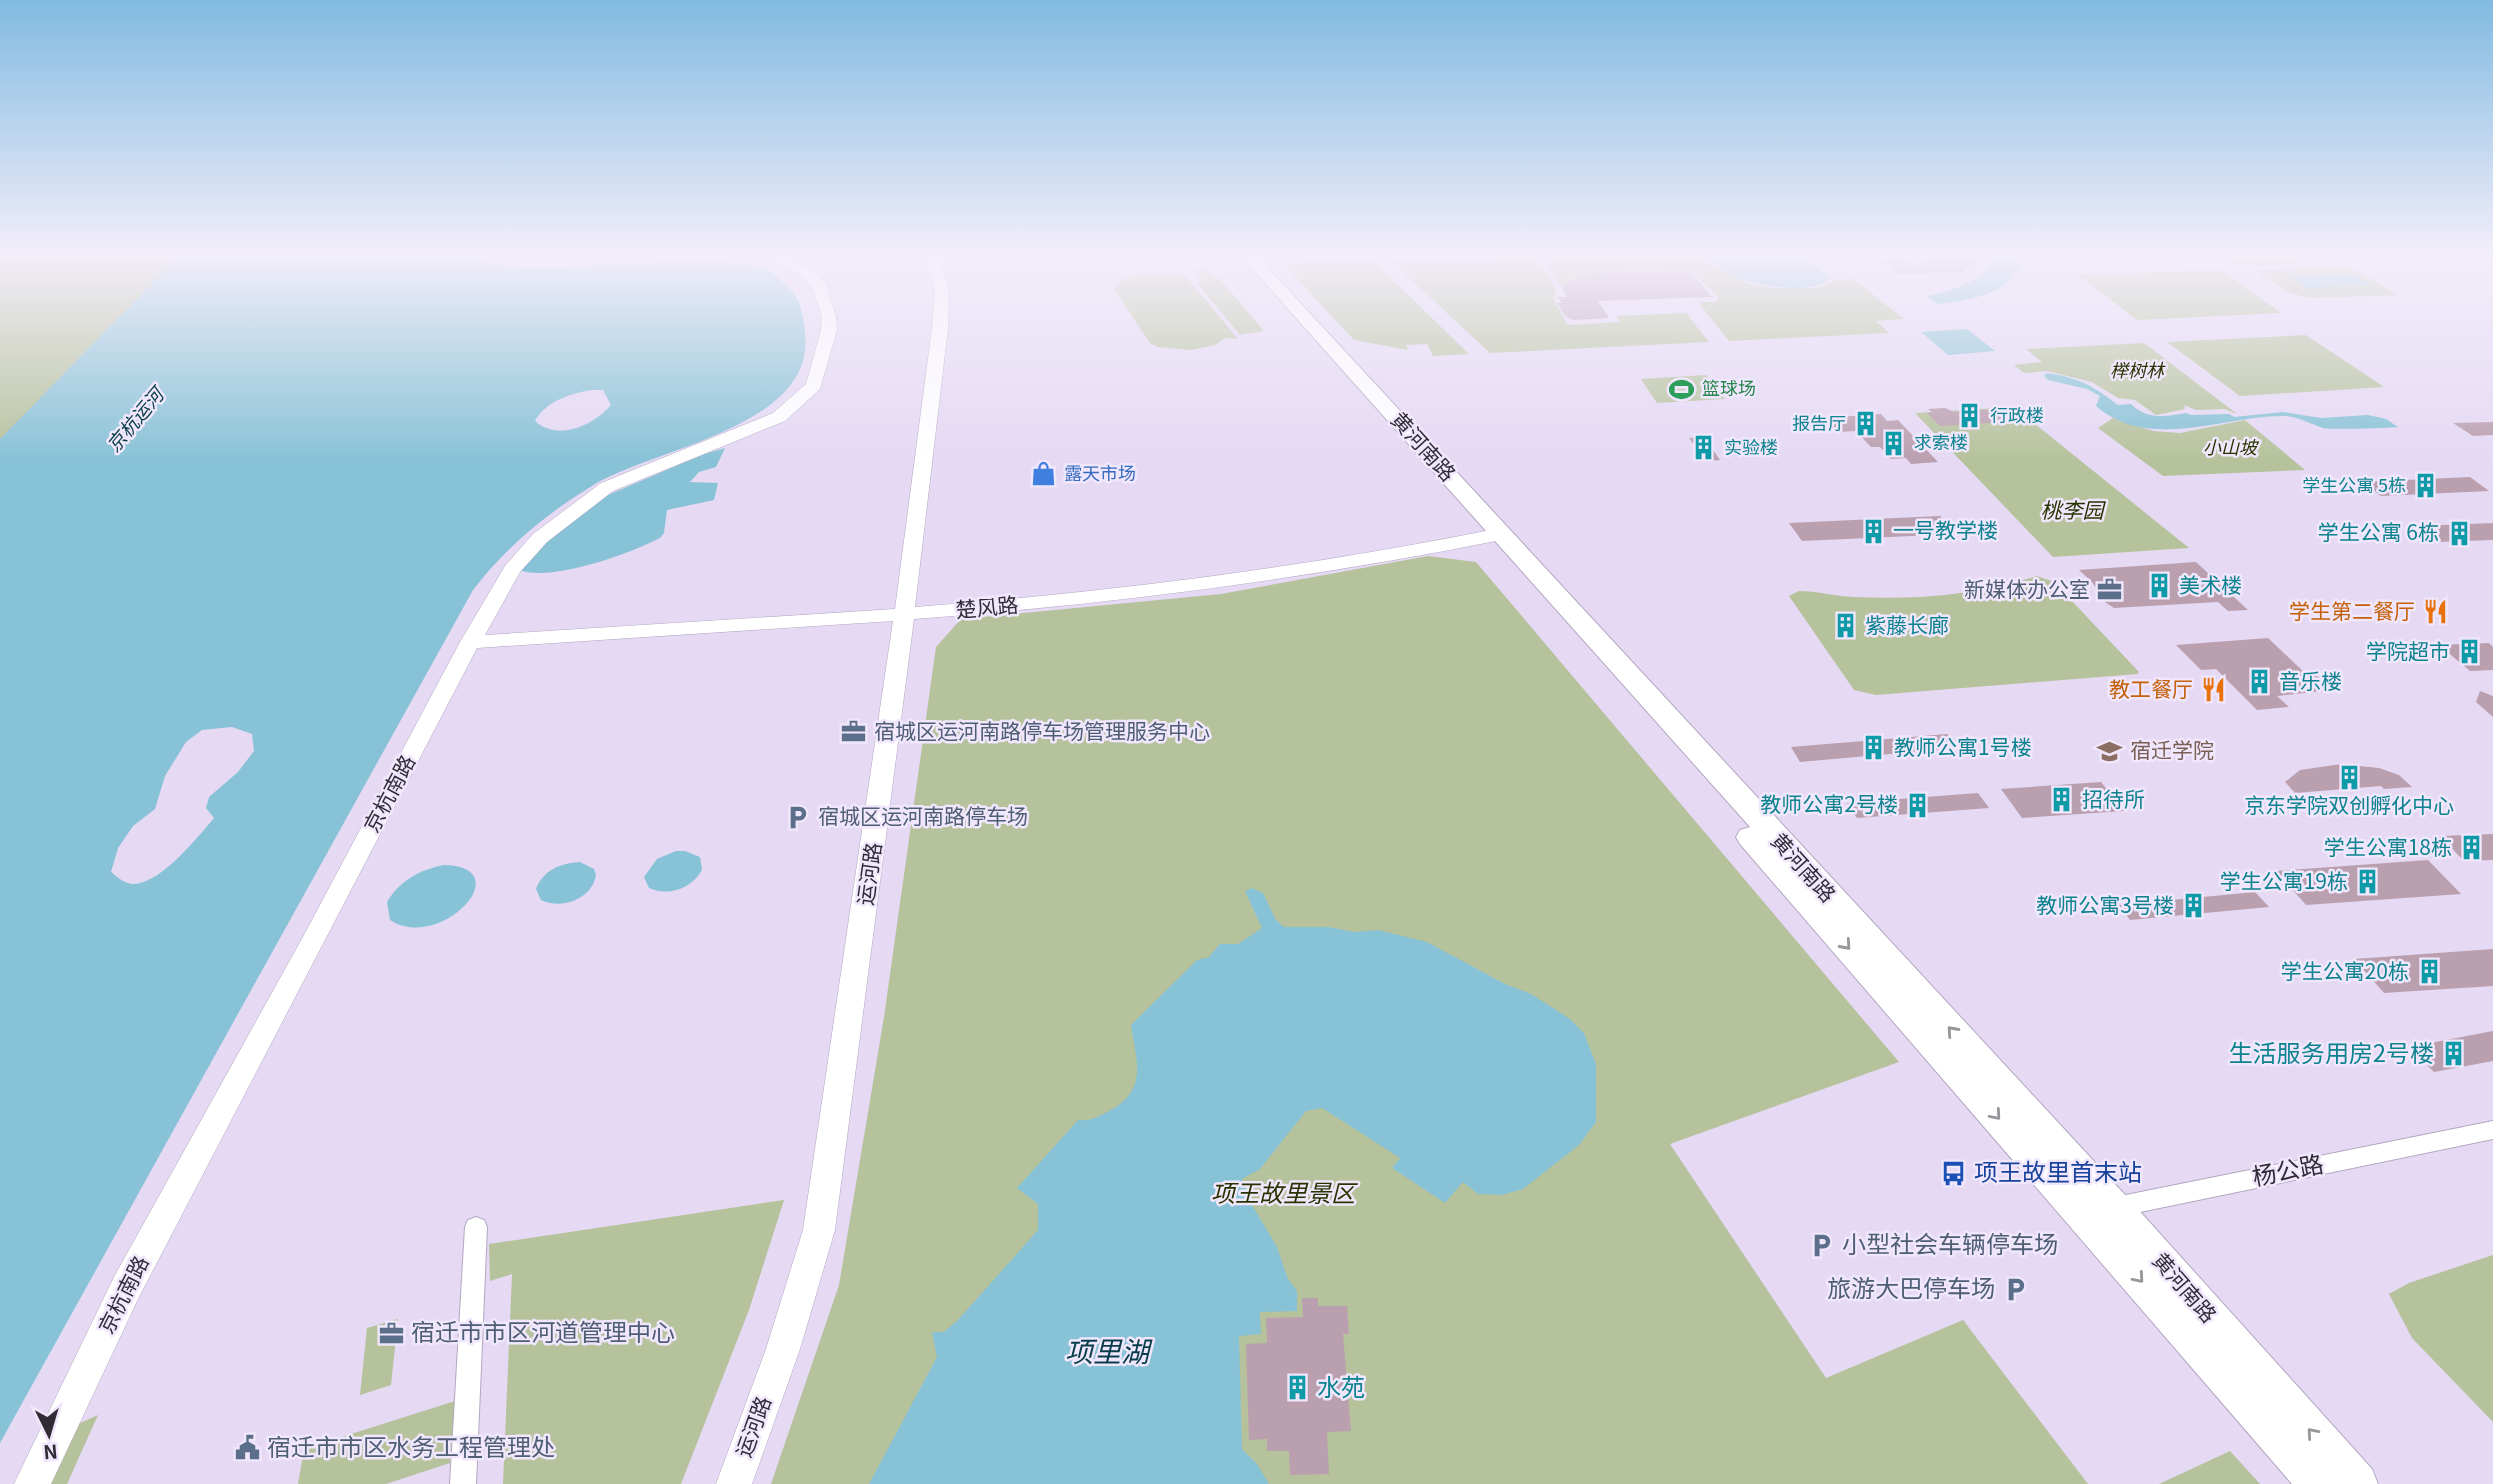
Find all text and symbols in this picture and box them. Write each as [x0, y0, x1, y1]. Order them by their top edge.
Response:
park label: 榉树林 [2110, 356, 2166, 382]
place label: 篮球场 [1702, 374, 1756, 400]
sports icon: 篮球场 [1668, 375, 1696, 403]
water label: 京杭运河 [99, 378, 171, 457]
place label: 行政楼 [1990, 401, 2044, 427]
building icon: 行政楼 [1956, 402, 1984, 430]
street label: 黄河南路 [1385, 404, 1464, 487]
place label: 报告厅 [1792, 409, 1846, 435]
building icon: 报告厅 [1852, 410, 1880, 438]
place label: 求索楼 [1914, 428, 1968, 454]
building icon: 求索楼 [1880, 429, 1908, 457]
place label: 实验楼 [1724, 433, 1778, 459]
park label: 小山坡 [2203, 433, 2260, 459]
building icon: 实验楼 [1690, 434, 1718, 462]
place label: 露天市场 [1064, 459, 1136, 485]
shop icon: 露天市场 [1030, 460, 1058, 488]
place label: 学生公寓 5栋 [2302, 471, 2406, 497]
building icon: 学生公寓 5栋 [2412, 472, 2440, 500]
park label: 桃李园 [2041, 494, 2106, 524]
place label: 一号教学楼 [1893, 514, 1998, 544]
place label: 学生公寓 6栋 [2318, 516, 2439, 546]
building icon: 一号教学楼 [1859, 517, 1887, 545]
building icon: 学生公寓 6栋 [2445, 519, 2473, 547]
place label: 美术楼 [2179, 569, 2242, 599]
building icon: 美术楼 [2145, 572, 2173, 600]
place label: 新媒体办公室 [1964, 573, 2090, 603]
office icon: 新媒体办公室 [2096, 576, 2124, 604]
street label: 楚风路 [954, 588, 1020, 624]
place label: 学生第二餐厅 [2289, 595, 2415, 625]
restaurant icon: 学生第二餐厅 [2421, 598, 2449, 626]
place label: 紫藤长廊 [1865, 609, 1949, 639]
building icon: 紫藤长廊 [1831, 612, 1859, 640]
place label: 学院超市 [2366, 635, 2450, 665]
building icon: 学院超市 [2456, 638, 2484, 666]
place label: 音乐楼 [2279, 665, 2342, 695]
building icon: 音乐楼 [2245, 668, 2273, 696]
place label: 教工餐厅 [2109, 673, 2193, 703]
restaurant icon: 教工餐厅 [2199, 676, 2227, 704]
place label: 宿城区运河南路停车场管理服务中心 [874, 715, 1210, 745]
office icon: 宿城区运河南路停车场管理服务中心 [840, 718, 868, 746]
place label: 教师公寓1号楼 [1894, 731, 2032, 761]
building icon: 教师公寓1号楼 [1860, 734, 1888, 762]
place label: 宿迁学院 [2130, 734, 2214, 764]
school or university icon: 宿迁学院 [2096, 737, 2124, 765]
street label: 京杭南路 [355, 749, 421, 837]
building icon: 京东学院双创孵化中心 [2335, 763, 2363, 791]
place label: 招待所 [2082, 783, 2145, 813]
building icon: 招待所 [2048, 786, 2076, 814]
place label: 教师公寓2号楼 [1760, 788, 1898, 818]
place label: 京东学院双创孵化中心 [2244, 789, 2454, 819]
building icon: 教师公寓2号楼 [1904, 791, 1932, 819]
place label: 宿城区运河南路停车场 [818, 800, 1028, 830]
parking icon: 宿城区运河南路停车场 [784, 803, 812, 831]
street label: 黄河南路 [1765, 825, 1844, 908]
place label: 学生公寓18栋 [2324, 831, 2452, 861]
building icon: 学生公寓18栋 [2458, 834, 2486, 862]
street label: 运河路 [849, 840, 887, 907]
place label: 学生公寓19栋 [2220, 865, 2348, 895]
building icon: 学生公寓19栋 [2354, 868, 2382, 896]
place label: 教师公寓3号楼 [2036, 889, 2174, 919]
building icon: 教师公寓3号楼 [2180, 892, 2208, 920]
one-way arrow [1837, 936, 1850, 949]
place label: 学生公寓20栋 [2281, 955, 2409, 985]
building icon: 学生公寓20栋 [2415, 958, 2443, 986]
one-way arrow [1947, 1026, 1960, 1039]
place label: 生活服务用房2号楼 [2229, 1034, 2434, 1069]
building icon: 生活服务用房2号楼 [2440, 1040, 2468, 1068]
one-way arrow [1988, 1107, 2000, 1120]
street label: 杨公路 [2249, 1144, 2326, 1193]
place label: 项王故里首末站 [1974, 1153, 2142, 1188]
bus stop icon: 项王故里首末站 [1940, 1159, 1968, 1187]
park label: 项王故里景区 [1211, 1174, 1358, 1209]
place label: 小型社会车辆停车场 [1842, 1225, 2058, 1260]
parking icon: 小型社会车辆停车场 [1808, 1231, 1836, 1259]
street label: 黄河南路 [2147, 1245, 2224, 1328]
street label: 京杭南路 [90, 1250, 155, 1338]
place label: 旅游大巴停车场 [1827, 1269, 1995, 1304]
one-way arrow [2131, 1270, 2143, 1283]
parking icon: 旅游大巴停车场 [2001, 1275, 2029, 1303]
place label: 宿迁市市区河道管理中心 [411, 1313, 675, 1348]
office icon: 宿迁市市区河道管理中心 [377, 1319, 405, 1347]
water label: 项里湖 [1065, 1330, 1153, 1370]
place label: 水苑 [1317, 1368, 1365, 1403]
building icon: 水苑 [1283, 1374, 1311, 1402]
street label: 运河路 [727, 1392, 777, 1461]
north arrow [14, 1400, 84, 1470]
place label: 宿迁市市区水务工程管理处 [267, 1428, 555, 1463]
one-way arrow [2308, 1428, 2320, 1441]
public building icon: 宿迁市市区水务工程管理处 [233, 1434, 261, 1462]
text: N [42, 1439, 59, 1467]

